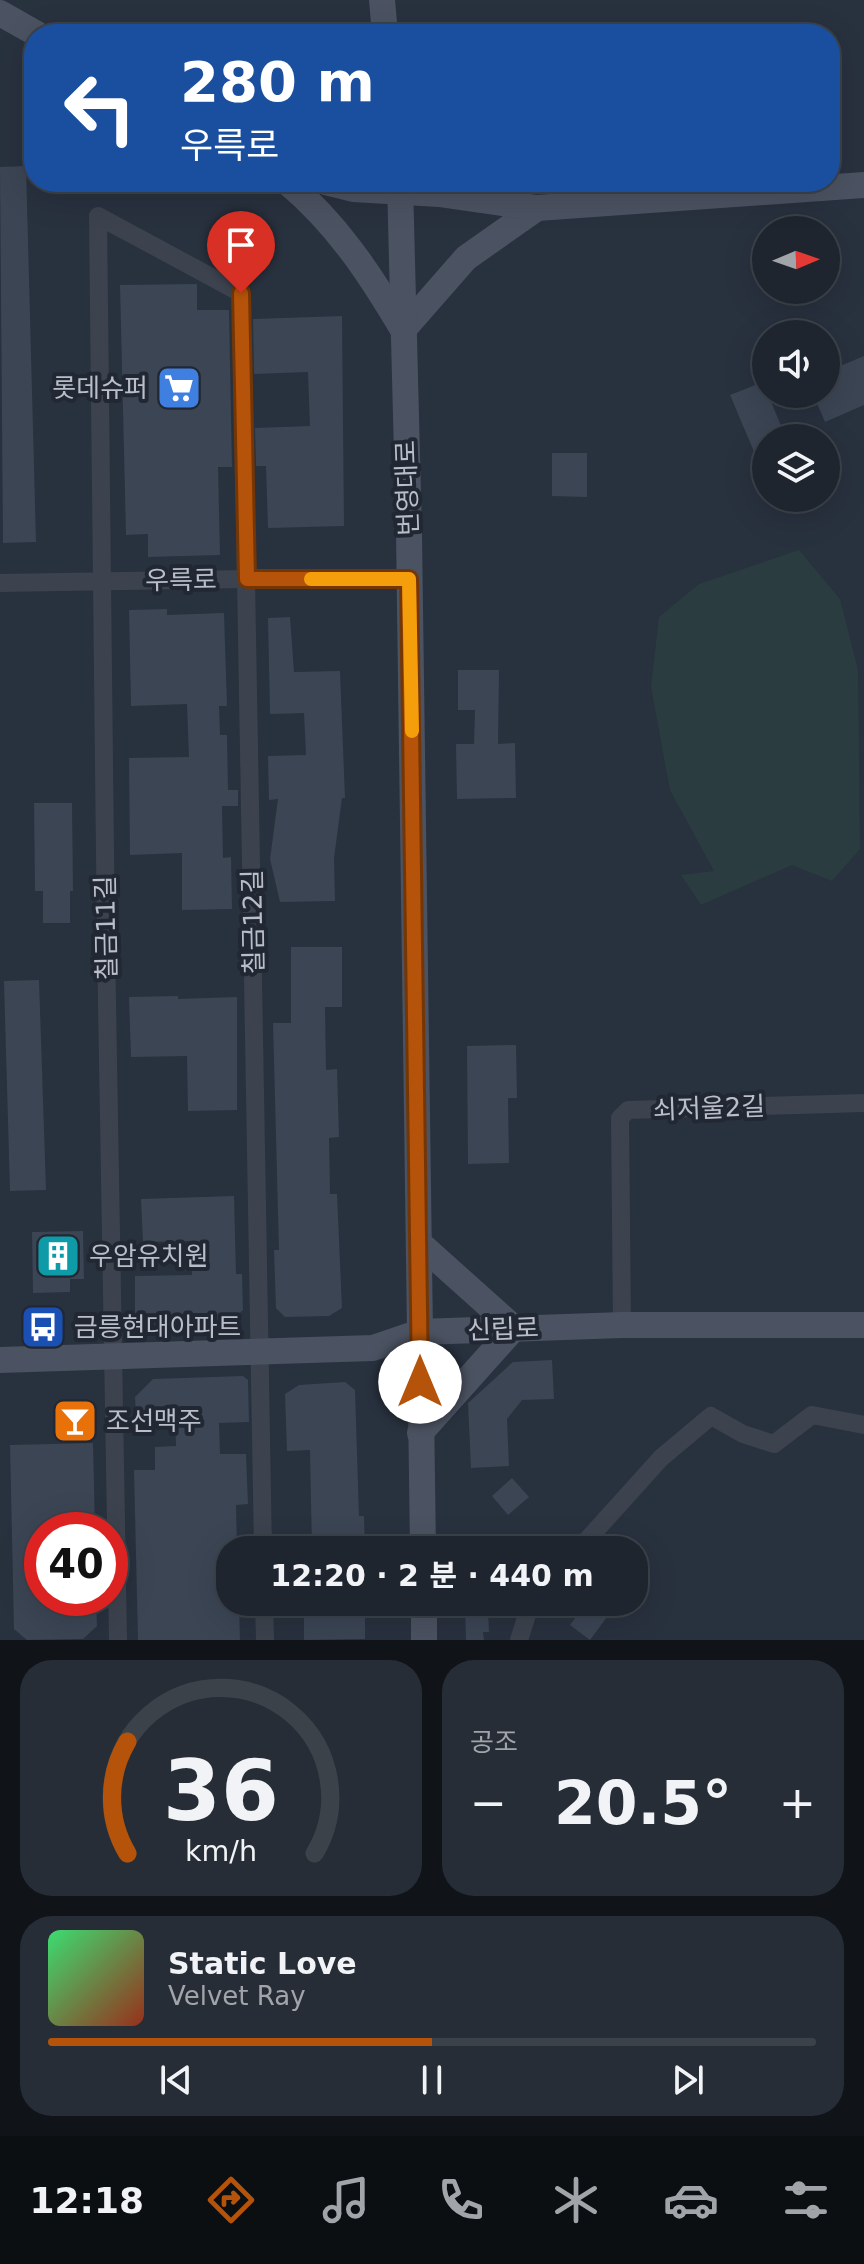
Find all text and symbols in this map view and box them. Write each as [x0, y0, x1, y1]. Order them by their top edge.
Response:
text: 280 m [180, 49, 375, 114]
icon: left [48, 56, 152, 160]
text: 우륵로 [180, 125, 279, 166]
pin [207, 211, 275, 293]
north arrow [752, 216, 840, 304]
map controls [752, 216, 840, 512]
icon: arrive [219, 223, 263, 267]
button: sound [752, 320, 840, 408]
supermarket icon: 롯데슈퍼 [155, 364, 203, 412]
place label: 롯데슈퍼 [52, 373, 148, 403]
button: layers [752, 424, 840, 512]
street label: 번영대로 [390, 440, 424, 536]
street label: 우륵로 [145, 564, 217, 596]
street label: 칠금12길 [237, 869, 269, 975]
street label: 칠금11길 [90, 875, 122, 981]
street label: 쇠저울2길 [652, 1091, 766, 1125]
building icon: 우암유치원 [34, 1232, 82, 1280]
place label: 우암유치원 [89, 1241, 209, 1271]
bus stop icon: 금릉현대아파트 [19, 1303, 67, 1351]
place label: 금릉현대아파트 [74, 1312, 241, 1342]
street label: 신립로 [467, 1313, 539, 1345]
position arrow [378, 1340, 462, 1424]
bar icon: 조선맥주 [51, 1397, 99, 1445]
place label: 조선맥주 [106, 1406, 202, 1436]
speed limit sign: 40 [24, 1512, 128, 1616]
text: 12:20 · 2 분 · 440 m [270, 1558, 594, 1593]
text: 공조 [470, 1727, 518, 1757]
text: 36 [163, 1743, 279, 1840]
text: 20.5° [554, 1768, 732, 1838]
text: − [470, 1777, 507, 1828]
text: + [779, 1777, 816, 1828]
text: km/h [185, 1834, 257, 1868]
text: Static Love [168, 1946, 357, 1981]
text: Velvet Ray [168, 1981, 306, 2011]
icon: previous [154, 2058, 198, 2102]
icon: pause [410, 2058, 454, 2102]
icon: next [666, 2058, 710, 2102]
icon: directions [203, 2172, 259, 2228]
icon: music [318, 2172, 374, 2228]
icon: phone [433, 2172, 489, 2228]
icon: climate [548, 2172, 604, 2228]
icon: car [663, 2172, 719, 2228]
icon: filters [778, 2172, 834, 2228]
text: 12:18 [30, 2180, 144, 2221]

